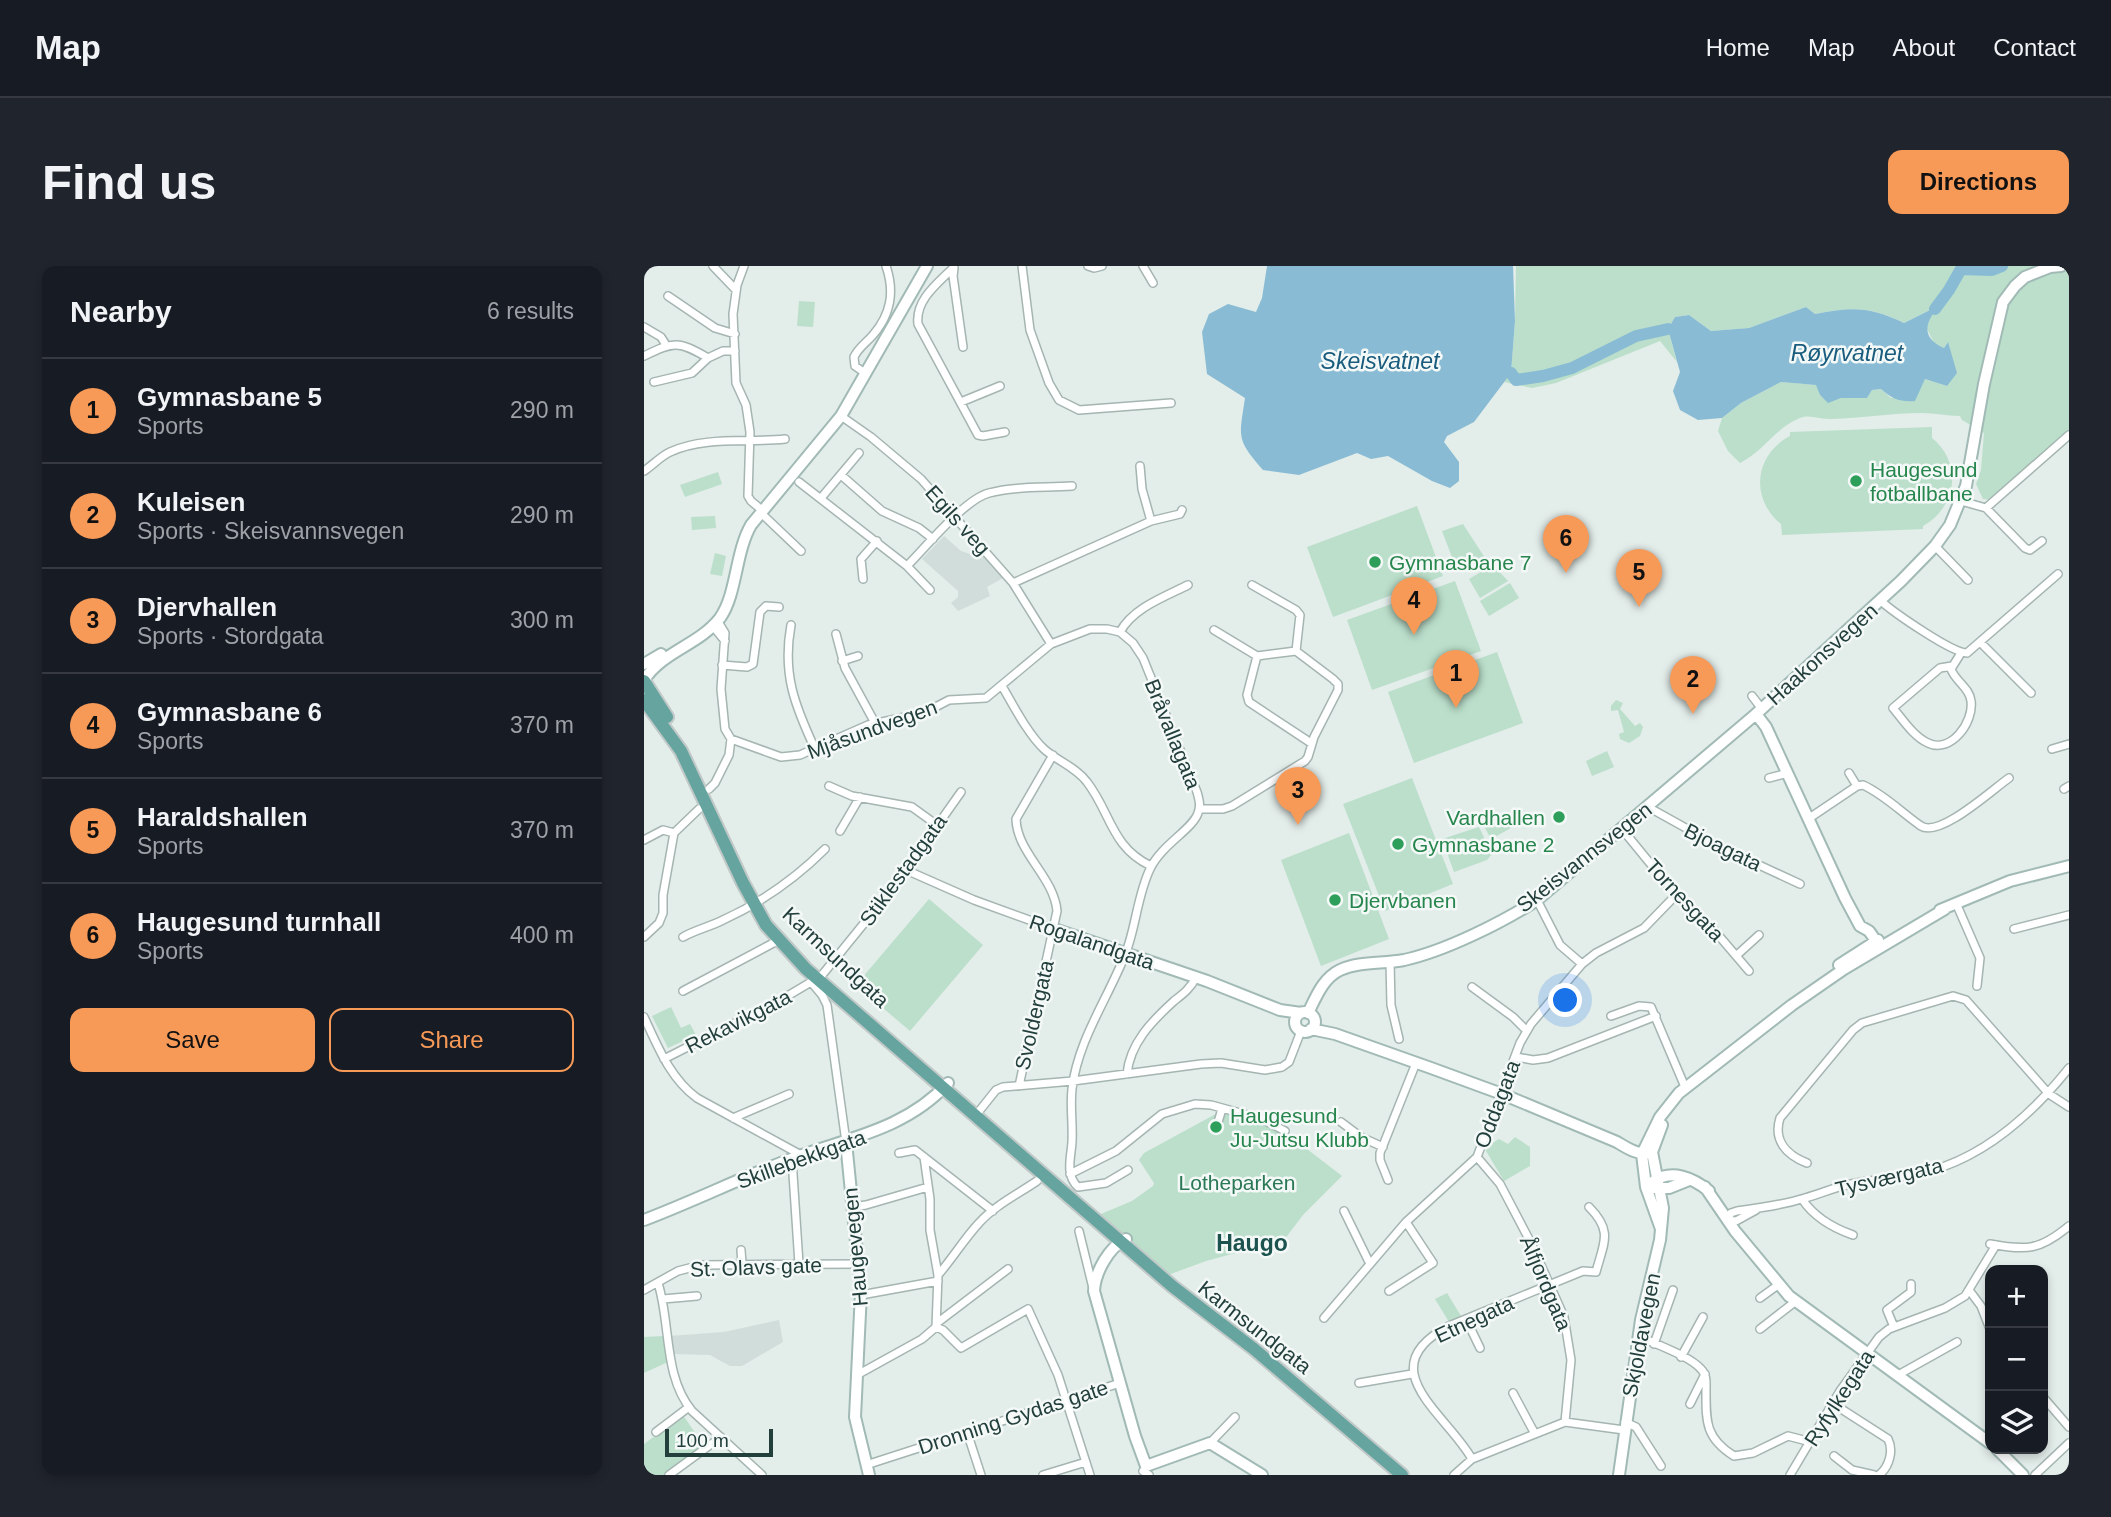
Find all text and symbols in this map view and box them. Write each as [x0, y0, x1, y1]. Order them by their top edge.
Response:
text: Map [35, 29, 101, 66]
text: Home [1706, 34, 1770, 61]
text: Map [1808, 34, 1855, 61]
text: About [1893, 34, 1955, 61]
text: Contact [1993, 34, 2076, 61]
button: Directions [1888, 150, 2069, 214]
text: Find us [42, 155, 216, 209]
text: Nearby [70, 295, 172, 328]
text: 6 results [487, 298, 574, 324]
water label: Røyrvatnet [1791, 340, 1905, 366]
water label: Skeisvatnet [1321, 348, 1441, 374]
text: Gymnasbane 5 [137, 382, 322, 412]
text: 1 [87, 397, 99, 423]
text: 290 m [510, 397, 574, 423]
text: Sports [137, 413, 203, 439]
place label: Haugesund fotballbane [1870, 458, 1977, 505]
marker: Haugesund fotballbane [1848, 473, 1864, 489]
street label: Egils veg [921, 481, 995, 559]
text: Kuleisen [137, 487, 245, 517]
text: 2 [87, 502, 99, 528]
text: 290 m [510, 502, 574, 528]
pin: 6 [1543, 515, 1589, 573]
text: Sports · Skeisvannsvegen [137, 518, 404, 544]
pin: 5 [1616, 549, 1662, 607]
place label: Gymnasbane 7 [1389, 551, 1531, 574]
marker: Gymnasbane 7 [1367, 554, 1383, 570]
pin: 4 [1391, 577, 1437, 635]
text: Djervhallen [137, 592, 277, 622]
street label: Haakonsvegen [1762, 599, 1882, 709]
text: 3 [87, 607, 99, 633]
text: 300 m [510, 607, 574, 633]
text: Sports · Stordgata [137, 623, 324, 649]
pin: 1 [1433, 650, 1479, 708]
pin: 2 [1670, 656, 1716, 714]
street label: Bråvallagata [1140, 676, 1206, 793]
street label: Mjåsundvegen [804, 695, 940, 763]
text: Gymnasbane 6 [137, 697, 322, 727]
text: 4 [87, 712, 99, 738]
text: 370 m [510, 712, 574, 738]
text: Sports [137, 728, 203, 754]
pin: 3 [1275, 767, 1321, 825]
street label: Skeisvannsvegen [1512, 797, 1656, 917]
text: Haraldshallen [137, 802, 308, 832]
place label: Vardhallen [1446, 806, 1545, 829]
marker: Vardhallen [1551, 809, 1567, 825]
street label: Stiklestadgata [855, 810, 951, 930]
text: 5 [87, 817, 99, 843]
text: 370 m [510, 817, 574, 843]
street label: Bjoagata [1681, 818, 1766, 876]
text: Sports [137, 833, 203, 859]
place label: Gymnasbane 2 [1412, 833, 1554, 856]
marker: Gymnasbane 2 [1390, 836, 1406, 852]
street label: Tornesgata [1641, 854, 1729, 946]
place label: Djervbanen [1349, 889, 1456, 912]
marker: Djervbanen [1327, 892, 1343, 908]
street label: Karmsundgata [778, 902, 894, 1012]
text: Haugesund turnhall [137, 907, 381, 937]
street label: Rogalandgata [1026, 910, 1158, 974]
text: 6 [87, 922, 99, 948]
text: 400 m [510, 922, 574, 948]
text: Sports [137, 938, 203, 964]
street label: Svoldergata [1010, 958, 1058, 1072]
your location [1548, 983, 1582, 1017]
street label: Rekavikgata [681, 984, 795, 1057]
button: Save [70, 1008, 315, 1072]
button: Share [329, 1008, 574, 1072]
street label: Oddagata [1470, 1057, 1524, 1151]
place label: Haugesund Ju-Jutsu Klubb [1230, 1104, 1369, 1151]
marker: Haugesund Ju-Jutsu Klubb [1208, 1119, 1224, 1135]
street label: Skillebekkgata [733, 1125, 869, 1193]
street label: Tysværgata [1833, 1153, 1945, 1201]
park label: Lotheparken [1179, 1171, 1295, 1194]
street label: Haugevegen [838, 1187, 872, 1307]
district label: Haugo [1216, 1230, 1288, 1256]
street label: Ålfjordgata [1516, 1232, 1576, 1334]
street label: St. Olavs gate [690, 1253, 822, 1281]
map controls [1985, 1265, 2048, 1454]
button: + [1985, 1265, 2048, 1328]
street label: Skjoldavegen [1618, 1271, 1664, 1399]
street label: Karmsundgata [1194, 1276, 1316, 1378]
street label: Etnegata [1431, 1291, 1517, 1347]
button: − [1985, 1328, 2048, 1391]
street label: Ryfylkegata [1799, 1345, 1879, 1450]
street label: Dronning Gydas gate [915, 1375, 1111, 1459]
button: layers [1985, 1391, 2048, 1454]
scale bar [665, 1426, 774, 1458]
text: 100 m [676, 1430, 729, 1451]

